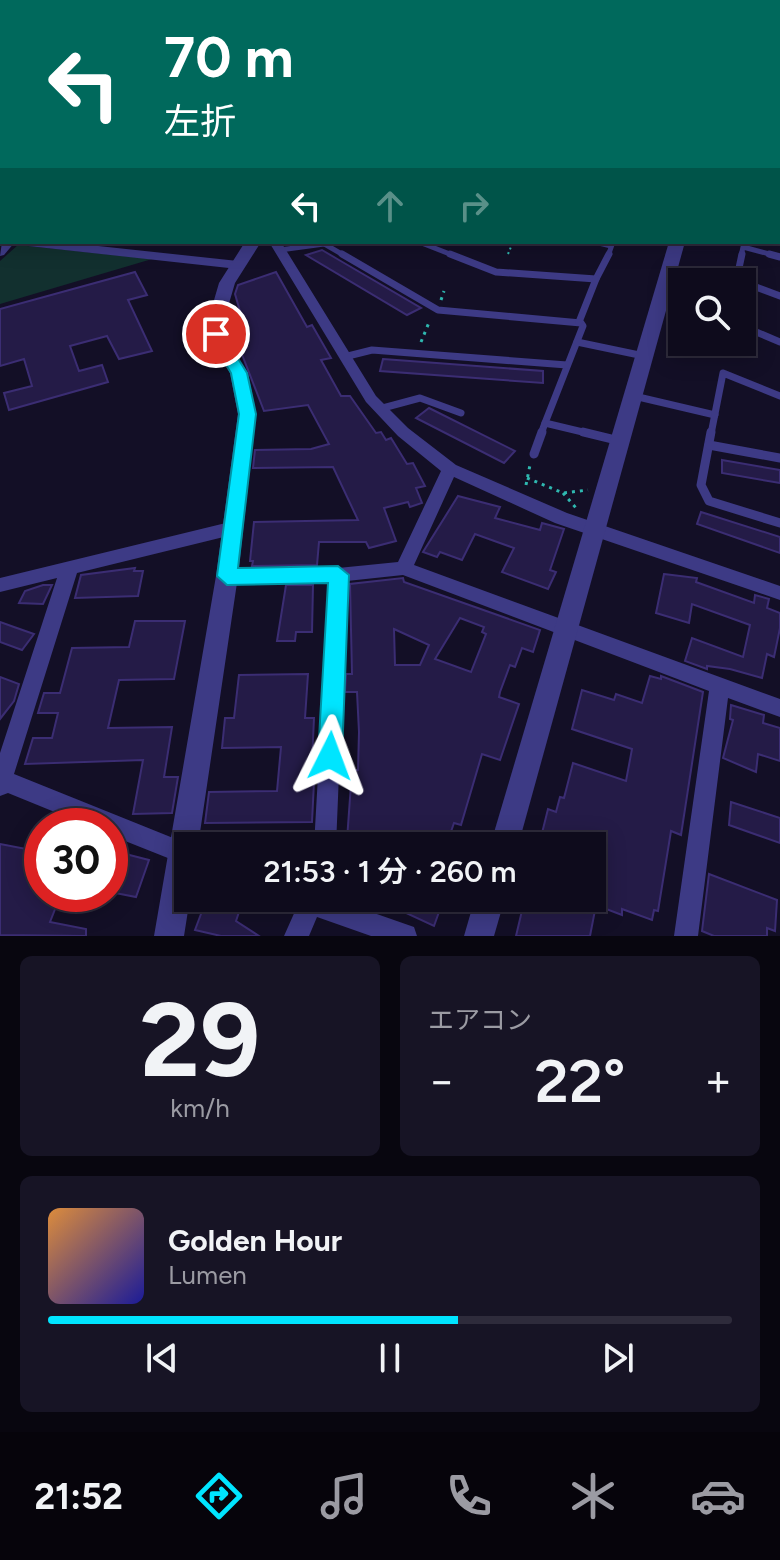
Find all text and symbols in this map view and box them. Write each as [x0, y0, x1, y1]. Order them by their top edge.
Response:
text: 70 m [164, 24, 294, 91]
icon: left [32, 32, 136, 136]
text: 左折 [164, 100, 236, 143]
icon: left [284, 184, 328, 228]
icon: ahead [368, 184, 412, 228]
icon: right [452, 184, 496, 228]
map controls [668, 268, 756, 356]
button: search [668, 268, 756, 356]
pin [182, 300, 250, 368]
icon: arrive [194, 312, 238, 356]
position arrow [288, 714, 372, 798]
speed limit sign: 30 [24, 808, 128, 912]
text: 21:53 · 1 分 · 260 m [263, 853, 517, 890]
text: 29 [140, 977, 260, 1102]
text: エアコン [428, 1004, 532, 1036]
text: 22° [535, 1045, 625, 1117]
text: − [428, 1054, 455, 1107]
text: + [705, 1054, 732, 1107]
text: km/h [170, 1092, 230, 1124]
text: Golden Hour [168, 1222, 342, 1259]
text: Lumen [168, 1259, 247, 1291]
icon: previous [140, 1336, 184, 1380]
icon: pause [368, 1336, 412, 1380]
icon: next [596, 1336, 640, 1380]
icon: directions [191, 1468, 247, 1524]
icon: music [316, 1468, 372, 1524]
icon: phone [441, 1468, 497, 1524]
icon: climate [565, 1468, 621, 1524]
icon: car [690, 1468, 746, 1524]
text: 21:52 [34, 1475, 123, 1518]

